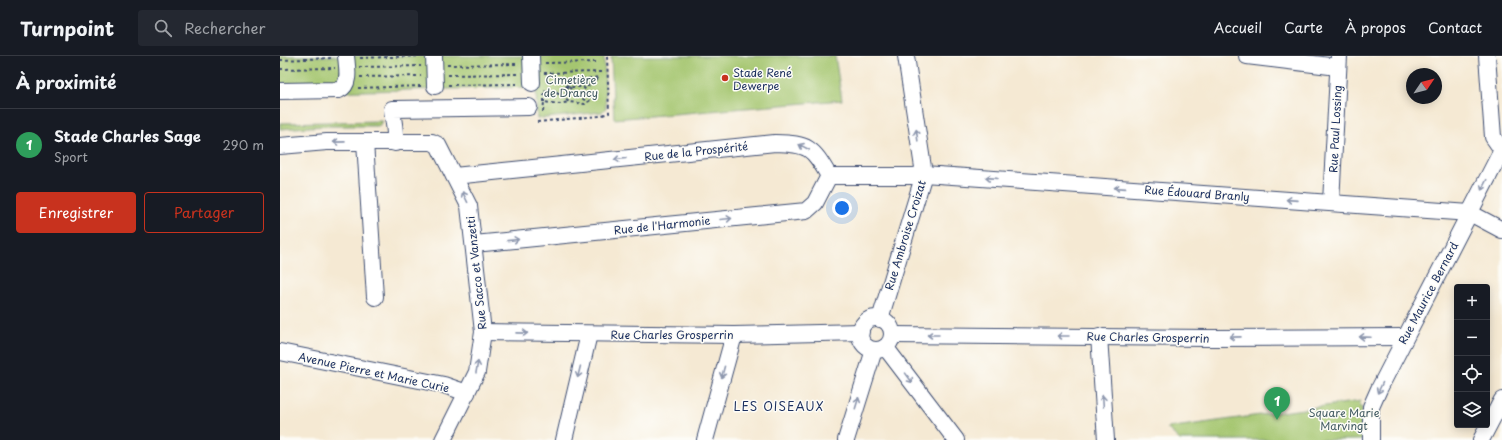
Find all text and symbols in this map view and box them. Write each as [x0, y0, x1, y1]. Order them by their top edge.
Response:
search box [138, 10, 418, 46]
text: Turnpoint [20, 14, 114, 42]
text: Rechercher [184, 16, 265, 39]
icon: search [152, 17, 174, 39]
text: Accueil [1214, 17, 1262, 38]
text: Carte [1284, 17, 1323, 38]
text: À propos [1345, 17, 1406, 38]
text: Contact [1428, 17, 1482, 38]
place label: Stade René Dewerpe [733, 64, 792, 94]
north arrow [1406, 68, 1442, 104]
text: À proximité [16, 69, 116, 95]
park label: Cimetière de Drancy [544, 71, 598, 101]
marker: Stade René Dewerpe [720, 73, 730, 83]
street label: Rue Paul Lossing [1324, 85, 1346, 173]
text: Stade Charles Sage [54, 124, 201, 147]
one-way arrow [913, 129, 921, 142]
text: 1 [26, 135, 32, 154]
text: 290 m [223, 135, 264, 154]
street label: Rue de la Prospérité [643, 137, 749, 165]
one-way arrow [333, 138, 346, 146]
one-way arrow [799, 143, 811, 151]
text: Sport [54, 147, 88, 166]
one-way arrow [614, 155, 627, 162]
one-way arrow [985, 175, 998, 182]
street label: Rue Ambroise Croizat [880, 177, 930, 292]
one-way arrow [1480, 179, 1488, 191]
street label: Rue Édouard Branly [1144, 181, 1250, 205]
one-way arrow [1114, 184, 1127, 191]
one-way arrow [461, 191, 468, 203]
button: Enregistrer [16, 192, 136, 233]
button: Partager [144, 192, 264, 233]
one-way arrow [1286, 196, 1299, 203]
your location [832, 198, 852, 218]
street label: Rue de l'Harmonie [613, 211, 711, 239]
street label: Rue Sacco et Vanzetti [462, 215, 490, 331]
one-way arrow [719, 215, 732, 223]
one-way arrow [506, 236, 519, 243]
street label: Rue Maurice Bernard [1394, 239, 1462, 347]
map controls [1454, 284, 1490, 428]
button: + [1454, 284, 1490, 320]
button: − [1454, 320, 1490, 356]
street label: Rue Charles Grosperrin [610, 326, 734, 343]
street label: Rue Charles Grosperrin [1086, 327, 1210, 347]
one-way arrow [515, 329, 528, 337]
one-way arrow [927, 331, 940, 339]
one-way arrow [1057, 332, 1070, 340]
one-way arrow [1359, 333, 1372, 341]
one-way arrow [1229, 334, 1242, 341]
street label: Avenue Pierre et Marie Curie [297, 348, 451, 396]
button: locate [1454, 356, 1490, 392]
one-way arrow [474, 361, 482, 374]
one-way arrow [575, 365, 583, 378]
one-way arrow [719, 366, 727, 379]
one-way arrow [904, 372, 913, 383]
one-way arrow [1376, 381, 1383, 393]
pin: 1 [1264, 387, 1290, 420]
button: layers [1454, 392, 1490, 428]
one-way arrow [1100, 395, 1107, 408]
one-way arrow [854, 396, 861, 409]
district label: LES OISEAUX [733, 397, 825, 415]
park label: Square Marie Marvingt [1308, 404, 1380, 434]

